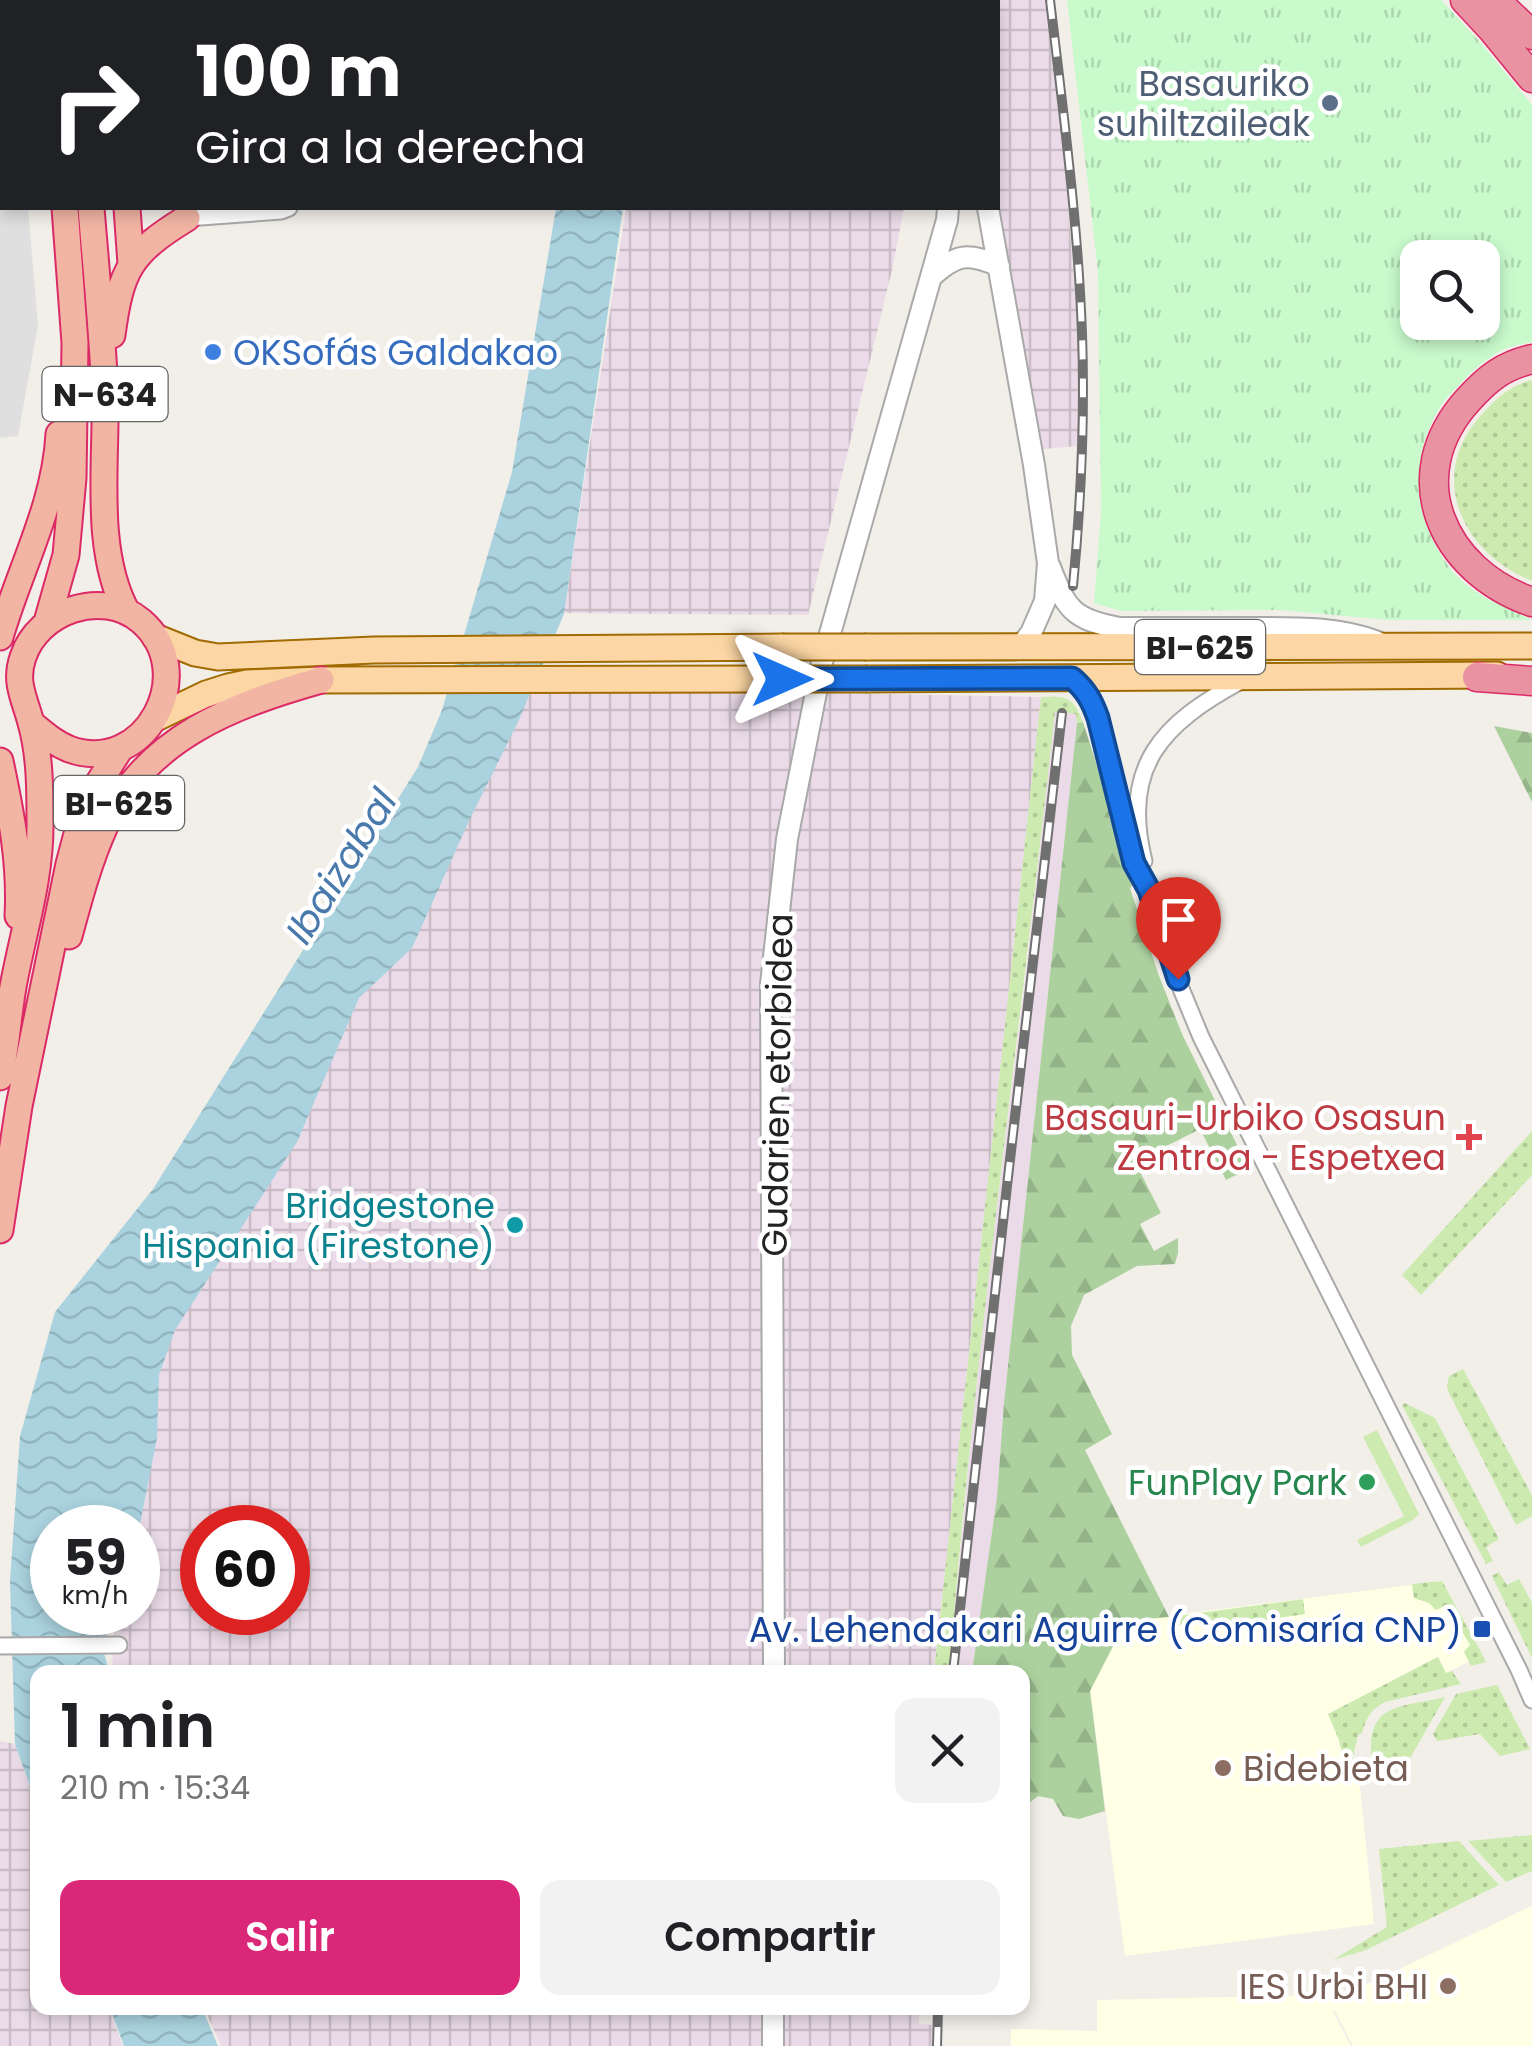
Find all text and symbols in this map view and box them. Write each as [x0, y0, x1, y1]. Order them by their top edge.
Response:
text: 100 m [195, 22, 402, 121]
icon: right [30, 40, 160, 170]
place label: Basauriko suhiltzaileak [1097, 59, 1310, 148]
marker: Basauriko suhiltzaileak [1319, 92, 1341, 114]
text: Gira a la derecha [195, 116, 586, 179]
map controls [1400, 240, 1500, 340]
button: search [1400, 240, 1500, 340]
place label: OKSofás Galdakao [233, 328, 558, 377]
marker: OKSofás Galdakao [202, 341, 224, 363]
road number: N-634 [42, 367, 168, 421]
road number: BI-625 [1135, 620, 1265, 674]
position arrow [730, 627, 834, 731]
road number: BI-625 [54, 776, 184, 830]
water label: Ibaizabal [272, 778, 410, 954]
pin [1136, 877, 1221, 980]
icon: arrive [1151, 892, 1206, 947]
street label: Gudarien etorbidea [750, 913, 804, 1257]
place label: Basauri-Urbiko Osasun Zentroa - Espetxea [1044, 1093, 1446, 1182]
marker: Basauri-Urbiko Osasun Zentroa - Espetxea [1456, 1124, 1482, 1150]
place label: Bridgestone Hispania (Firestone) [142, 1181, 495, 1270]
marker: Bridgestone Hispania (Firestone) [504, 1214, 526, 1236]
place label: FunPlay Park [1128, 1458, 1347, 1507]
marker: FunPlay Park [1356, 1471, 1378, 1493]
speed limit sign: 60 [180, 1505, 310, 1635]
text: 59 [63, 1522, 127, 1593]
text: km/h [62, 1578, 128, 1613]
place label: Av. Lehendakari Aguirre (Comisaría CNP) [749, 1605, 1462, 1654]
marker: Av. Lehendakari Aguirre (Comisaría CNP) [1471, 1618, 1493, 1640]
text: 1 min [60, 1684, 215, 1768]
button: close [895, 1698, 1000, 1803]
place label: Bidebieta [1243, 1744, 1409, 1793]
marker: Bidebieta [1212, 1757, 1234, 1779]
text: 210 m · 15:34 [60, 1765, 250, 1810]
button: Salir [60, 1880, 520, 1995]
button: Compartir [540, 1880, 1000, 1995]
place label: IES Urbi BHI [1239, 1962, 1428, 2011]
marker: IES Urbi BHI [1437, 1975, 1459, 1997]

